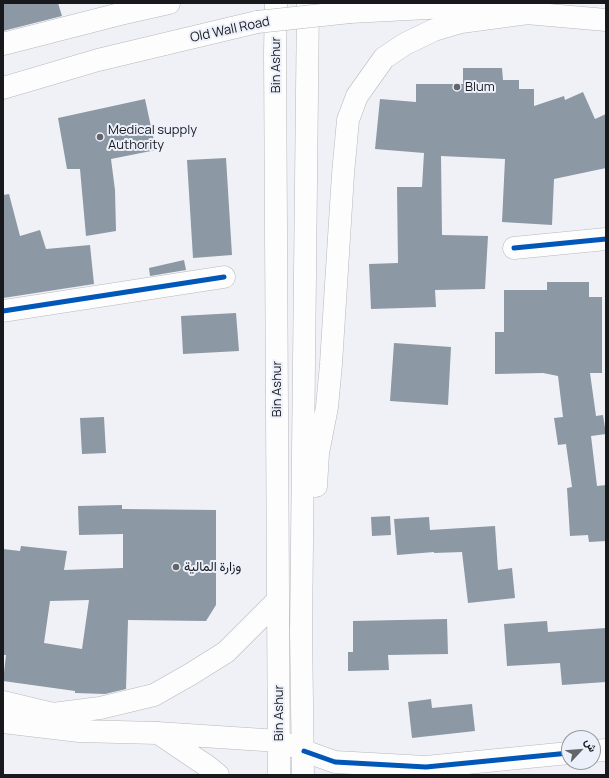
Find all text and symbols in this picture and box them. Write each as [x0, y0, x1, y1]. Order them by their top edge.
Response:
street label: Old Wall Road [189, 14, 271, 46]
street label: Bin Ashur [268, 37, 284, 93]
place label: Blum [465, 79, 495, 95]
marker: Blum [452, 82, 462, 92]
place label: Medical supply Authority [108, 122, 197, 153]
marker: Medical supply Authority [95, 132, 105, 142]
street label: Bin Ashur [269, 361, 285, 417]
place label: وزارة المالية [184, 559, 241, 575]
marker: وزارة المالية [171, 562, 181, 572]
street label: Bin Ashur [271, 685, 287, 741]
north arrow [561, 730, 601, 770]
text: ش [582, 736, 601, 754]

